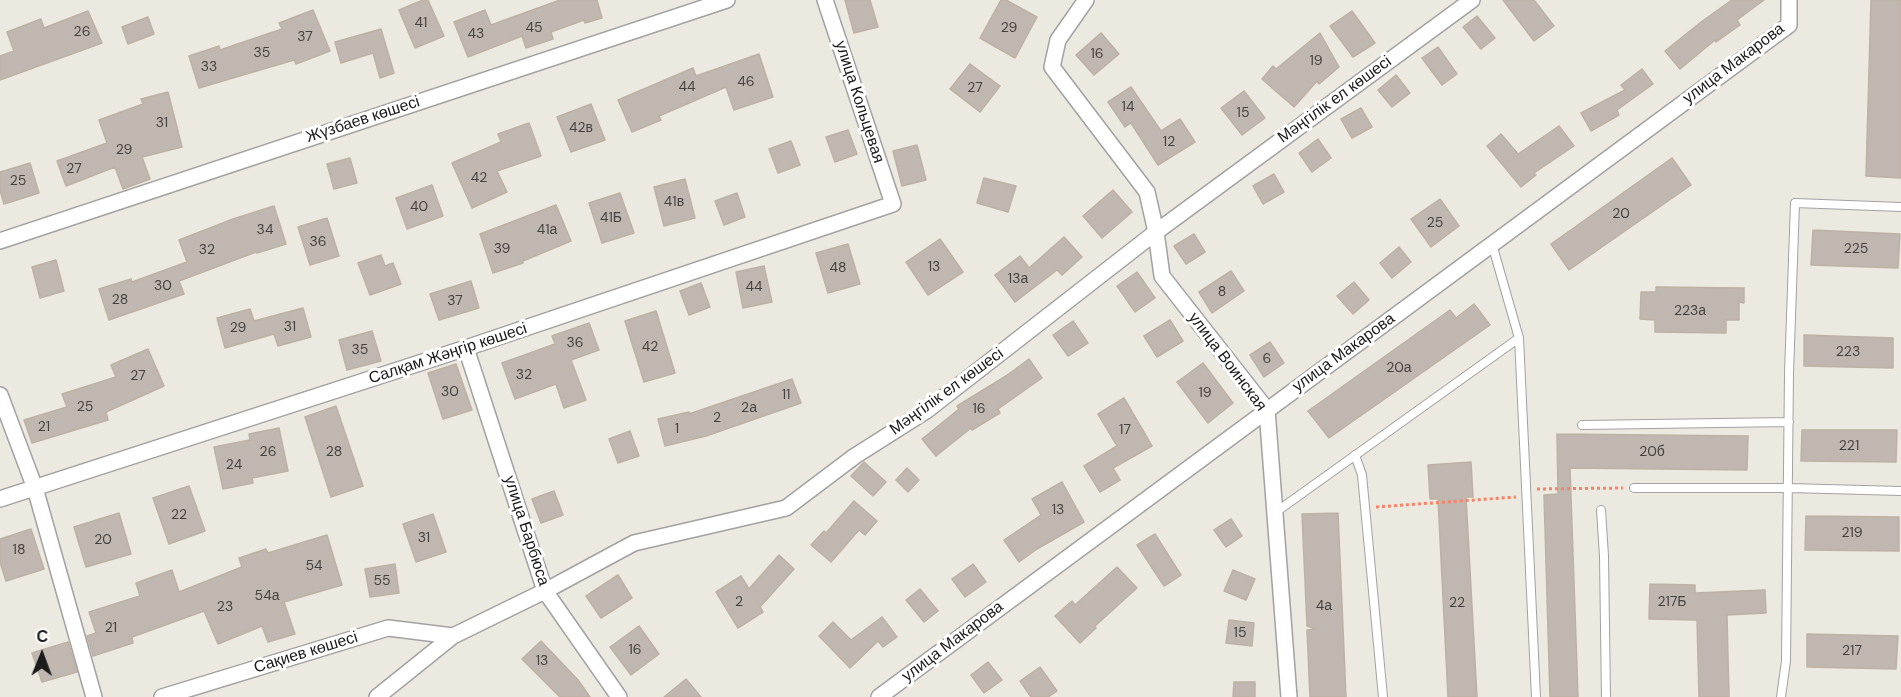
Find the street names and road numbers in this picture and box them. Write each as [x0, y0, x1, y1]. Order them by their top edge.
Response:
street label: улица Макарова [1680, 20, 1788, 108]
street label: улица Кольцевая [830, 38, 888, 166]
street label: Мәңгілік ел көшесі [1274, 52, 1396, 148]
street label: Жүзбаев көшесі [304, 93, 422, 147]
street label: улица Воинская [1184, 309, 1270, 415]
street label: улица Макарова [1289, 309, 1399, 397]
street label: Салқам Жәңгір көшесі [366, 319, 530, 389]
street label: Мәңгілік ел көшесі [886, 344, 1008, 440]
street label: улица Барбюса [499, 474, 553, 588]
street label: улица Макарова [899, 598, 1007, 686]
street label: Сақиев көшесі [252, 628, 360, 678]

